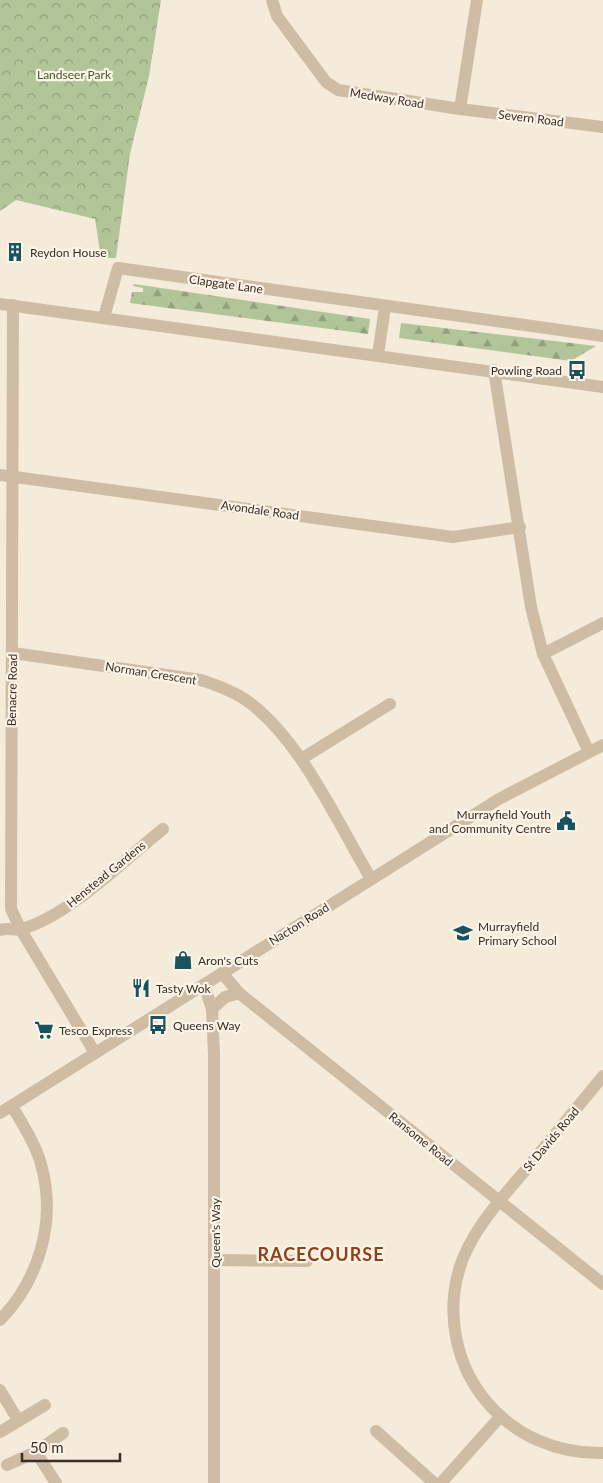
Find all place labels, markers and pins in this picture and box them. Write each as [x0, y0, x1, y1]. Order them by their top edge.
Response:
building icon: Reydon House [4, 241, 26, 263]
place label: Reydon House [30, 245, 107, 260]
bus stop icon: Powling Road [566, 359, 588, 381]
place label: Powling Road [491, 363, 562, 378]
place label: Murrayfield Youth and Community Centre [429, 807, 551, 836]
public building icon: Murrayfield Youth and Community Centre [555, 810, 577, 832]
place label: Murrayfield Primary School [478, 919, 557, 948]
school or university icon: Murrayfield Primary School [452, 922, 474, 944]
shop icon: Aron's Cuts [172, 949, 194, 971]
place label: Aron's Cuts [198, 953, 258, 968]
restaurant icon: Tasty Wok [130, 977, 152, 999]
place label: Tasty Wok [156, 981, 212, 996]
bus stop icon: Queens Way [147, 1014, 169, 1036]
place label: Queens Way [173, 1018, 241, 1033]
supermarket icon: Tesco Express [33, 1019, 55, 1041]
place label: Tesco Express [59, 1023, 132, 1038]

